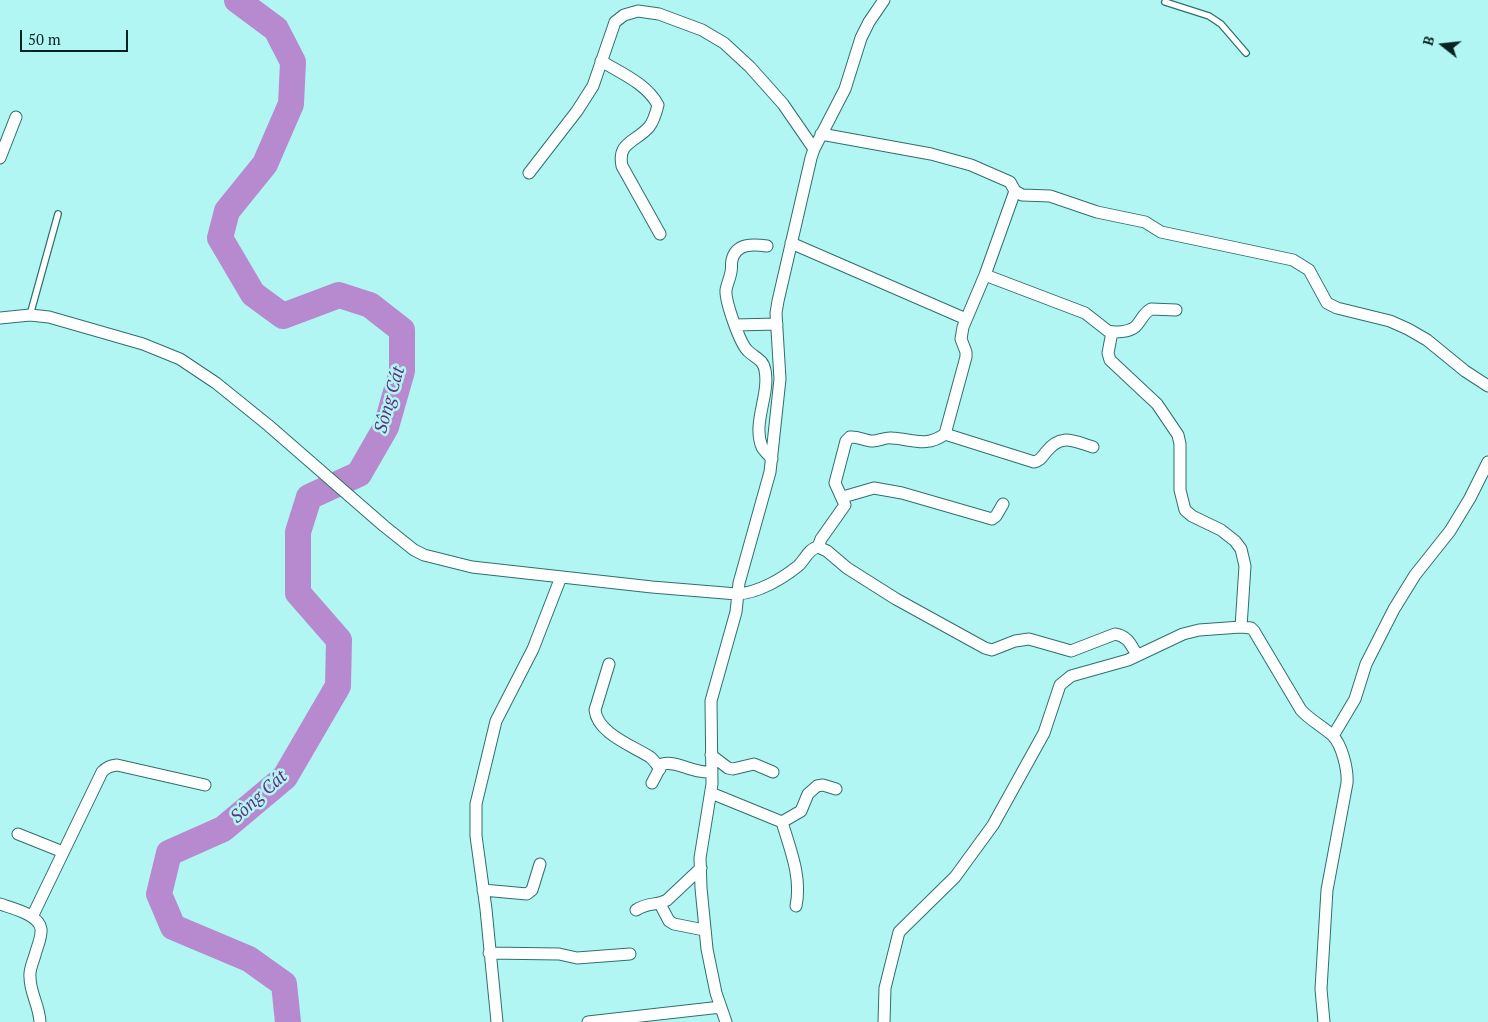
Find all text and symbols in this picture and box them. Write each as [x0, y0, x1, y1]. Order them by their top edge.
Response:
scale bar [22, 20, 130, 52]
north arrow [1418, 20, 1468, 70]
text: 50 m [28, 29, 61, 49]
text: B [1418, 34, 1438, 48]
water label: Sông Cát [370, 364, 410, 436]
water label: Sông Cát [226, 766, 292, 828]

